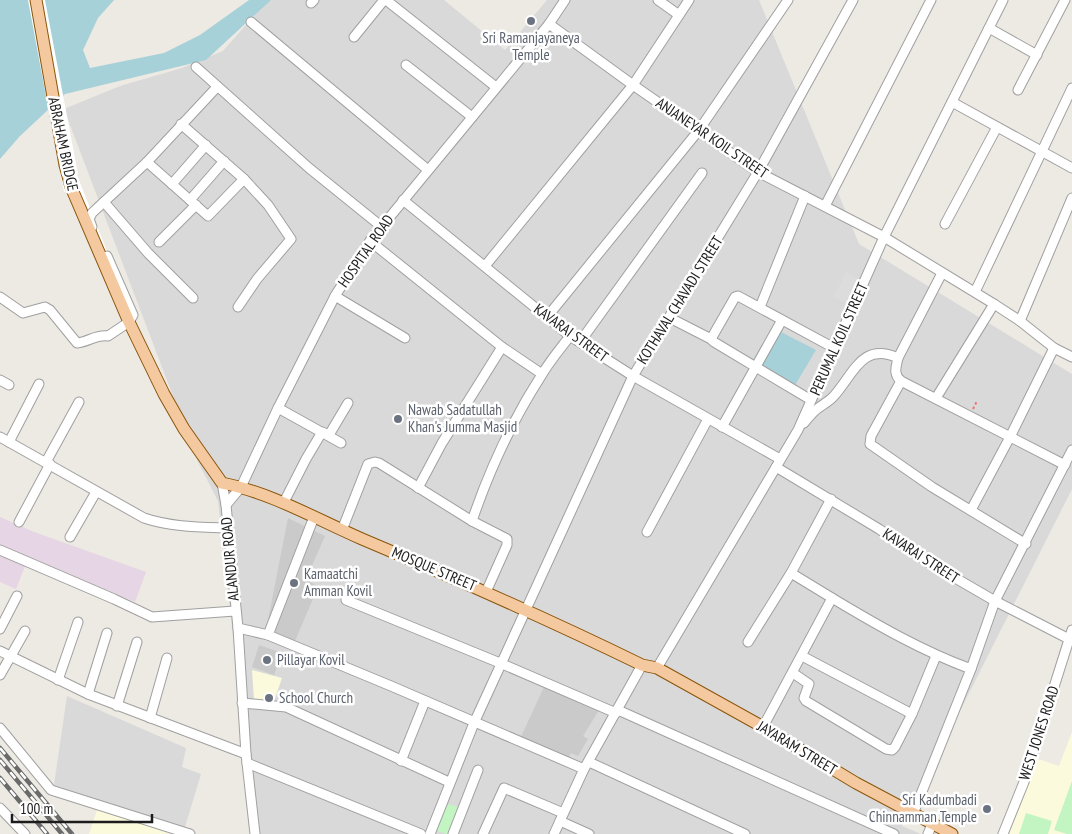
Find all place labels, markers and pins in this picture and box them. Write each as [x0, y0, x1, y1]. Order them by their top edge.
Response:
marker: Sri Ramanjayaneya Temple [525, 15, 537, 27]
place label: Sri Ramanjayaneya Temple [482, 28, 580, 64]
place label: Nawab Sadatullah Khan's Jumma Masjid [408, 400, 517, 436]
marker: Nawab Sadatullah Khan's Jumma Masjid [392, 413, 404, 425]
place label: Kamaatchi Amman Kovil [304, 564, 373, 600]
marker: Kamaatchi Amman Kovil [288, 577, 300, 589]
place label: Pillayar Kovil [277, 650, 345, 669]
marker: Pillayar Kovil [261, 654, 273, 666]
place label: School Church [279, 688, 353, 707]
marker: School Church [263, 692, 275, 704]
place label: Sri Kadumbadi Chinnamman Temple [869, 790, 977, 826]
marker: Sri Kadumbadi Chinnamman Temple [981, 803, 993, 815]

